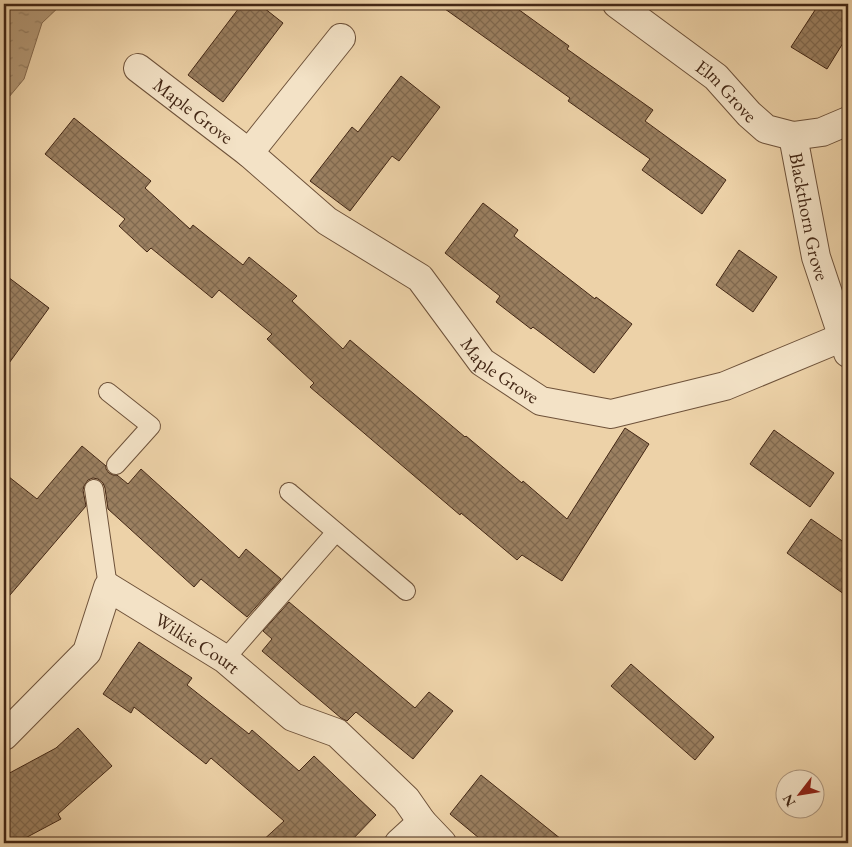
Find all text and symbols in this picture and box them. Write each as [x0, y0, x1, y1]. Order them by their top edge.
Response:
street label: Elm Grove [691, 54, 762, 128]
street label: Maple Grove [149, 72, 239, 149]
street label: Blackthorn Grove [784, 150, 835, 284]
street label: Maple Grove [455, 332, 544, 409]
street label: Wilkie Court [150, 606, 246, 679]
north arrow [774, 770, 824, 820]
text: N [778, 791, 799, 810]

